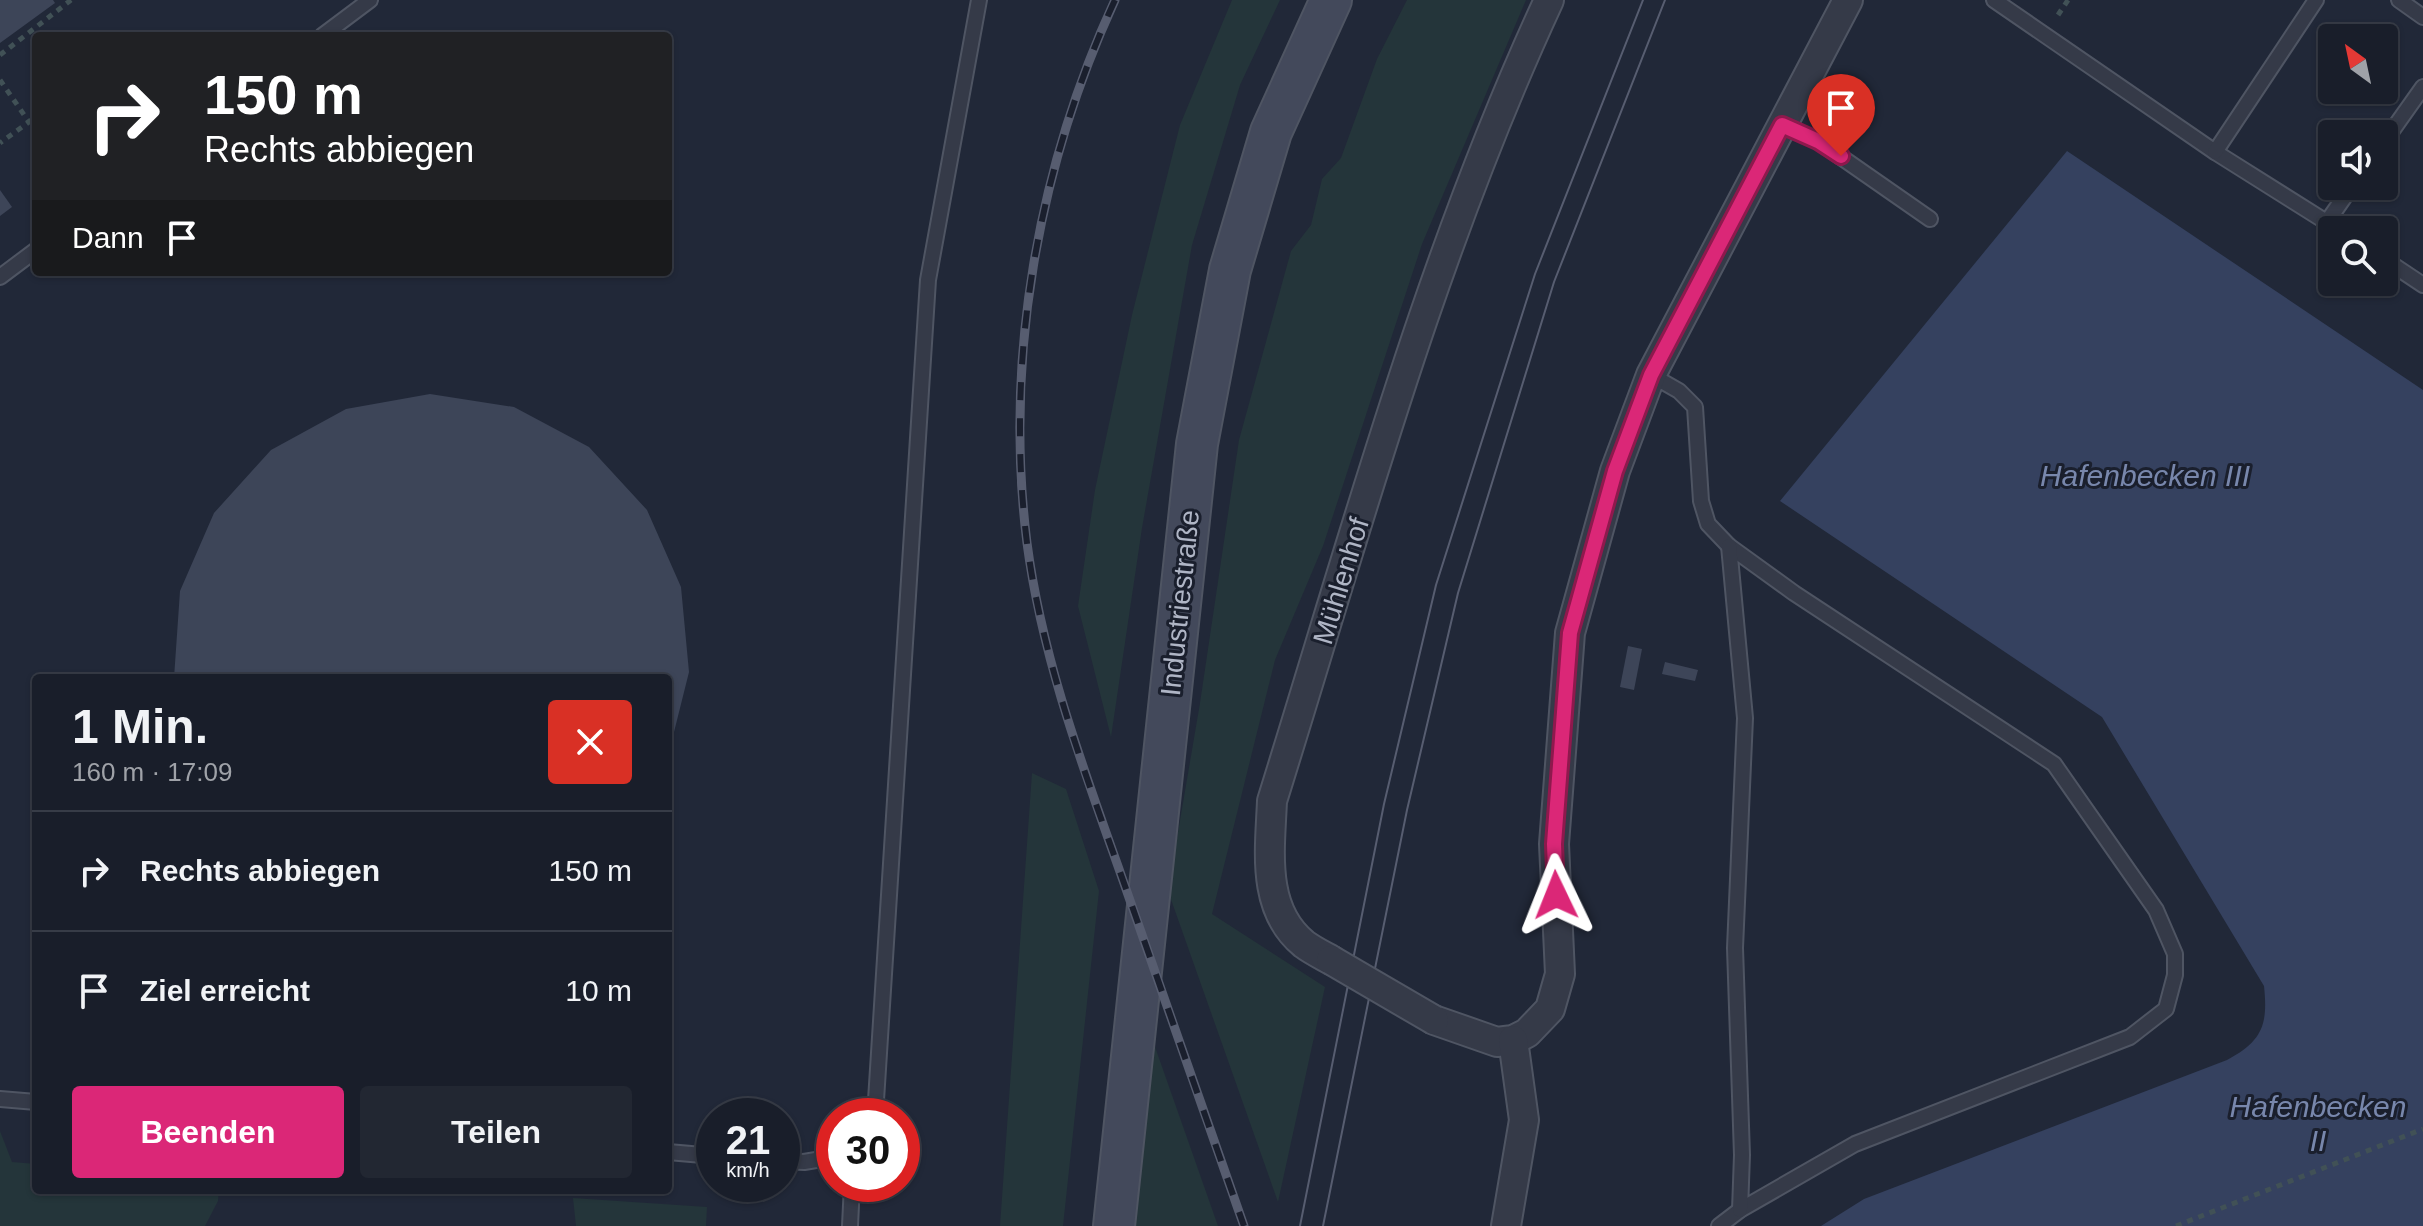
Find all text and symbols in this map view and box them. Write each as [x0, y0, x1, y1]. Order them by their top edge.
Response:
north arrow [2318, 24, 2398, 104]
map controls [2318, 24, 2398, 296]
text: 150 m [204, 63, 363, 126]
icon: right [72, 64, 176, 168]
pin [1807, 74, 1875, 156]
icon: arrive [1819, 86, 1863, 130]
button: sound [2318, 120, 2398, 200]
text: Rechts abbiegen [204, 129, 474, 170]
icon: arrive [160, 216, 204, 260]
button: search [2318, 216, 2398, 296]
text: Dann [72, 221, 144, 254]
water label: Hafenbecken III [2040, 459, 2250, 492]
street label: Industriestraße [1155, 509, 1205, 697]
street label: Mühlenhof [1307, 514, 1375, 648]
text: 1 Min. [72, 700, 208, 753]
button: close [548, 700, 632, 784]
text: 160 m · 17:09 [72, 757, 232, 787]
icon: right [72, 849, 116, 893]
position arrow [1514, 853, 1598, 937]
text: Rechts abbiegen [140, 854, 380, 887]
text: 150 m [549, 854, 632, 887]
icon: arrive [72, 969, 116, 1013]
text: Ziel erreicht [140, 974, 310, 1007]
text: 10 m [565, 974, 632, 1007]
button: Beenden [72, 1086, 344, 1178]
button: Teilen [360, 1086, 632, 1178]
water label: Hafenbecken II [2230, 1090, 2406, 1157]
speed limit sign: 30 [816, 1098, 920, 1202]
text: 21 [726, 1118, 770, 1162]
text: km/h [726, 1159, 770, 1181]

